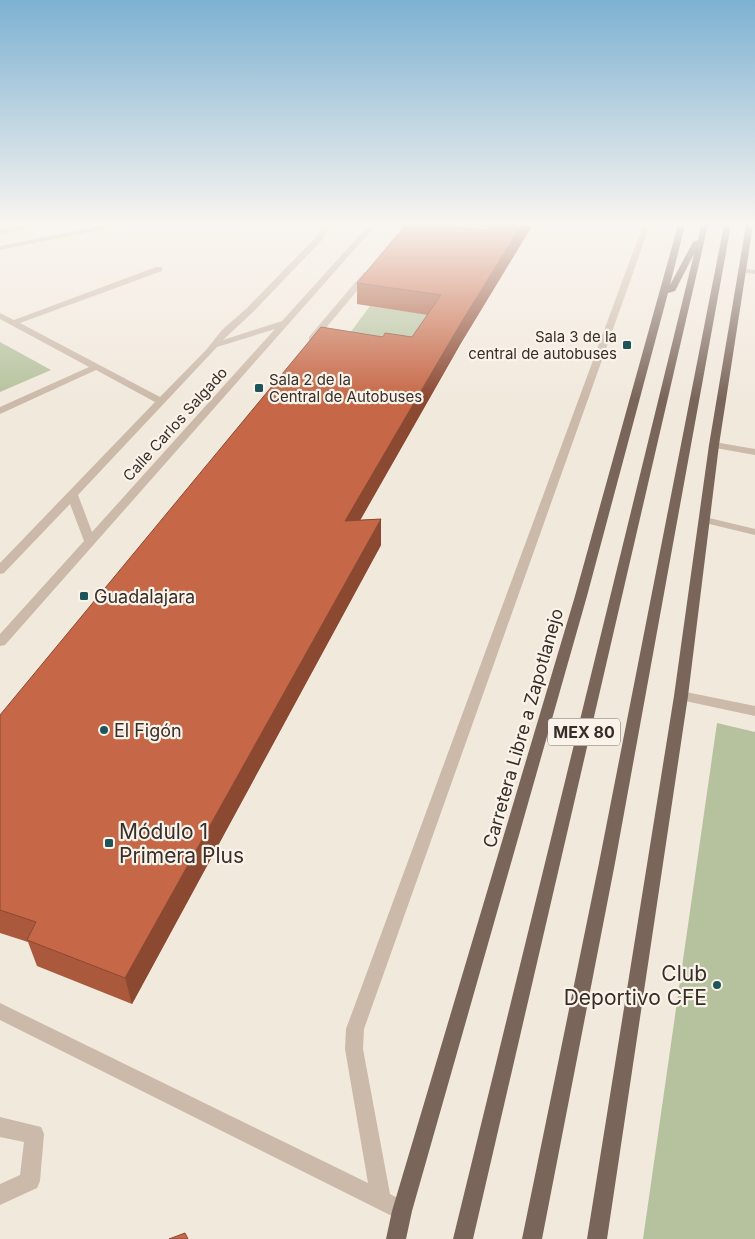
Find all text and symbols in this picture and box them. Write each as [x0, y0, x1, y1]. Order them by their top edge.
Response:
place label: Sala 3 de la central de autobuses [468, 327, 617, 363]
marker: Sala 3 de la central de autobuses [621, 339, 633, 351]
street label: Calle Carlos Salgado [119, 363, 231, 485]
place label: Sala 2 de la Central de Autobuses [269, 370, 422, 406]
marker: Sala 2 de la Central de Autobuses [253, 382, 265, 394]
place label: Guadalajara [94, 586, 195, 607]
marker: Guadalajara [78, 590, 90, 602]
street label: Carretera Libre a Zapotlanejo [479, 606, 567, 850]
road number: MEX 80 [548, 719, 620, 746]
place label: El Figón [114, 720, 182, 741]
marker: El Figón [98, 724, 110, 736]
place label: Módulo 1 Primera Plus [119, 819, 244, 868]
marker: Módulo 1 Primera Plus [103, 837, 115, 849]
place label: Club Deportivo CFE [564, 961, 707, 1010]
marker: Club Deportivo CFE [711, 979, 723, 991]

